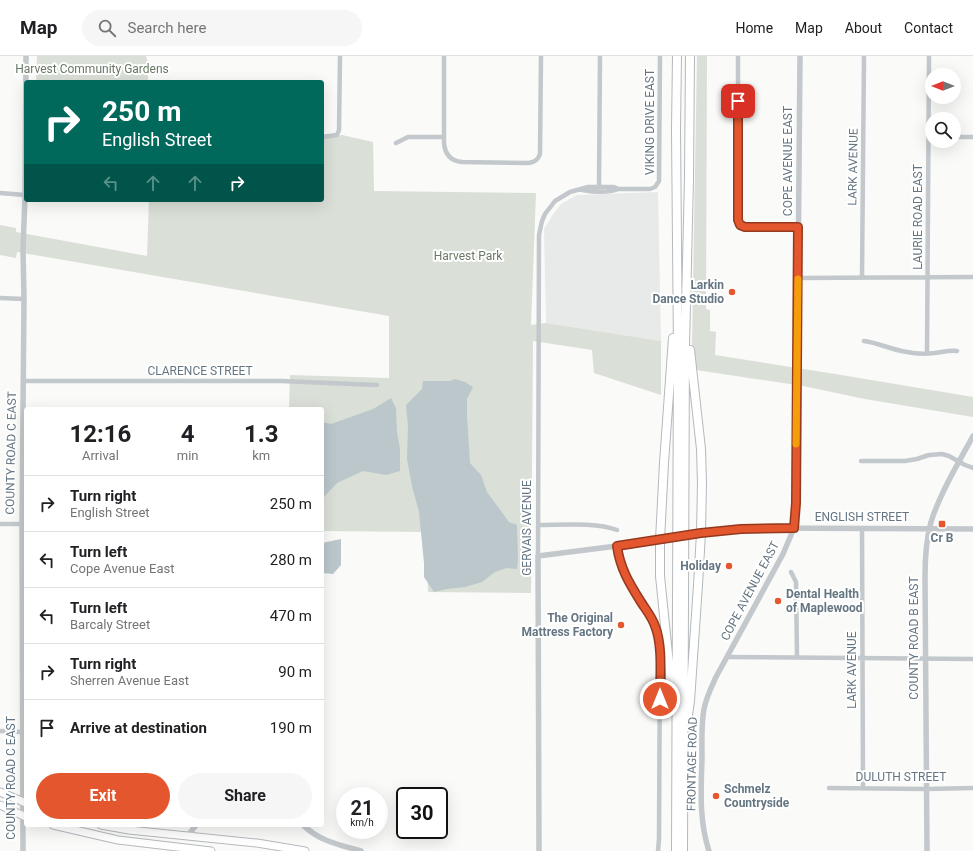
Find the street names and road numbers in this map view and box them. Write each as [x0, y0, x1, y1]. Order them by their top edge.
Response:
street label: VIKING DRIVE EAST [643, 69, 657, 175]
street label: COPE AVENUE EAST [781, 106, 795, 216]
street label: LARK AVENUE [845, 128, 861, 206]
street label: LAURIE ROAD EAST [911, 164, 925, 270]
street label: CLARENCE STREET [147, 364, 253, 378]
street label: COUNTY ROAD C EAST [3, 391, 19, 515]
street label: GERVAIS AVENUE [520, 480, 534, 576]
street label: ENGLISH STREET [815, 510, 909, 524]
street label: COPE AVENUE EAST [718, 539, 782, 643]
street label: COUNTY ROAD B EAST [907, 576, 921, 700]
street label: LARK AVENUE [845, 631, 859, 709]
street label: COUNTY ROAD C EAST [4, 716, 18, 840]
street label: FRONTAGE ROAD [684, 717, 700, 811]
street label: DULUTH STREET [856, 770, 946, 784]

